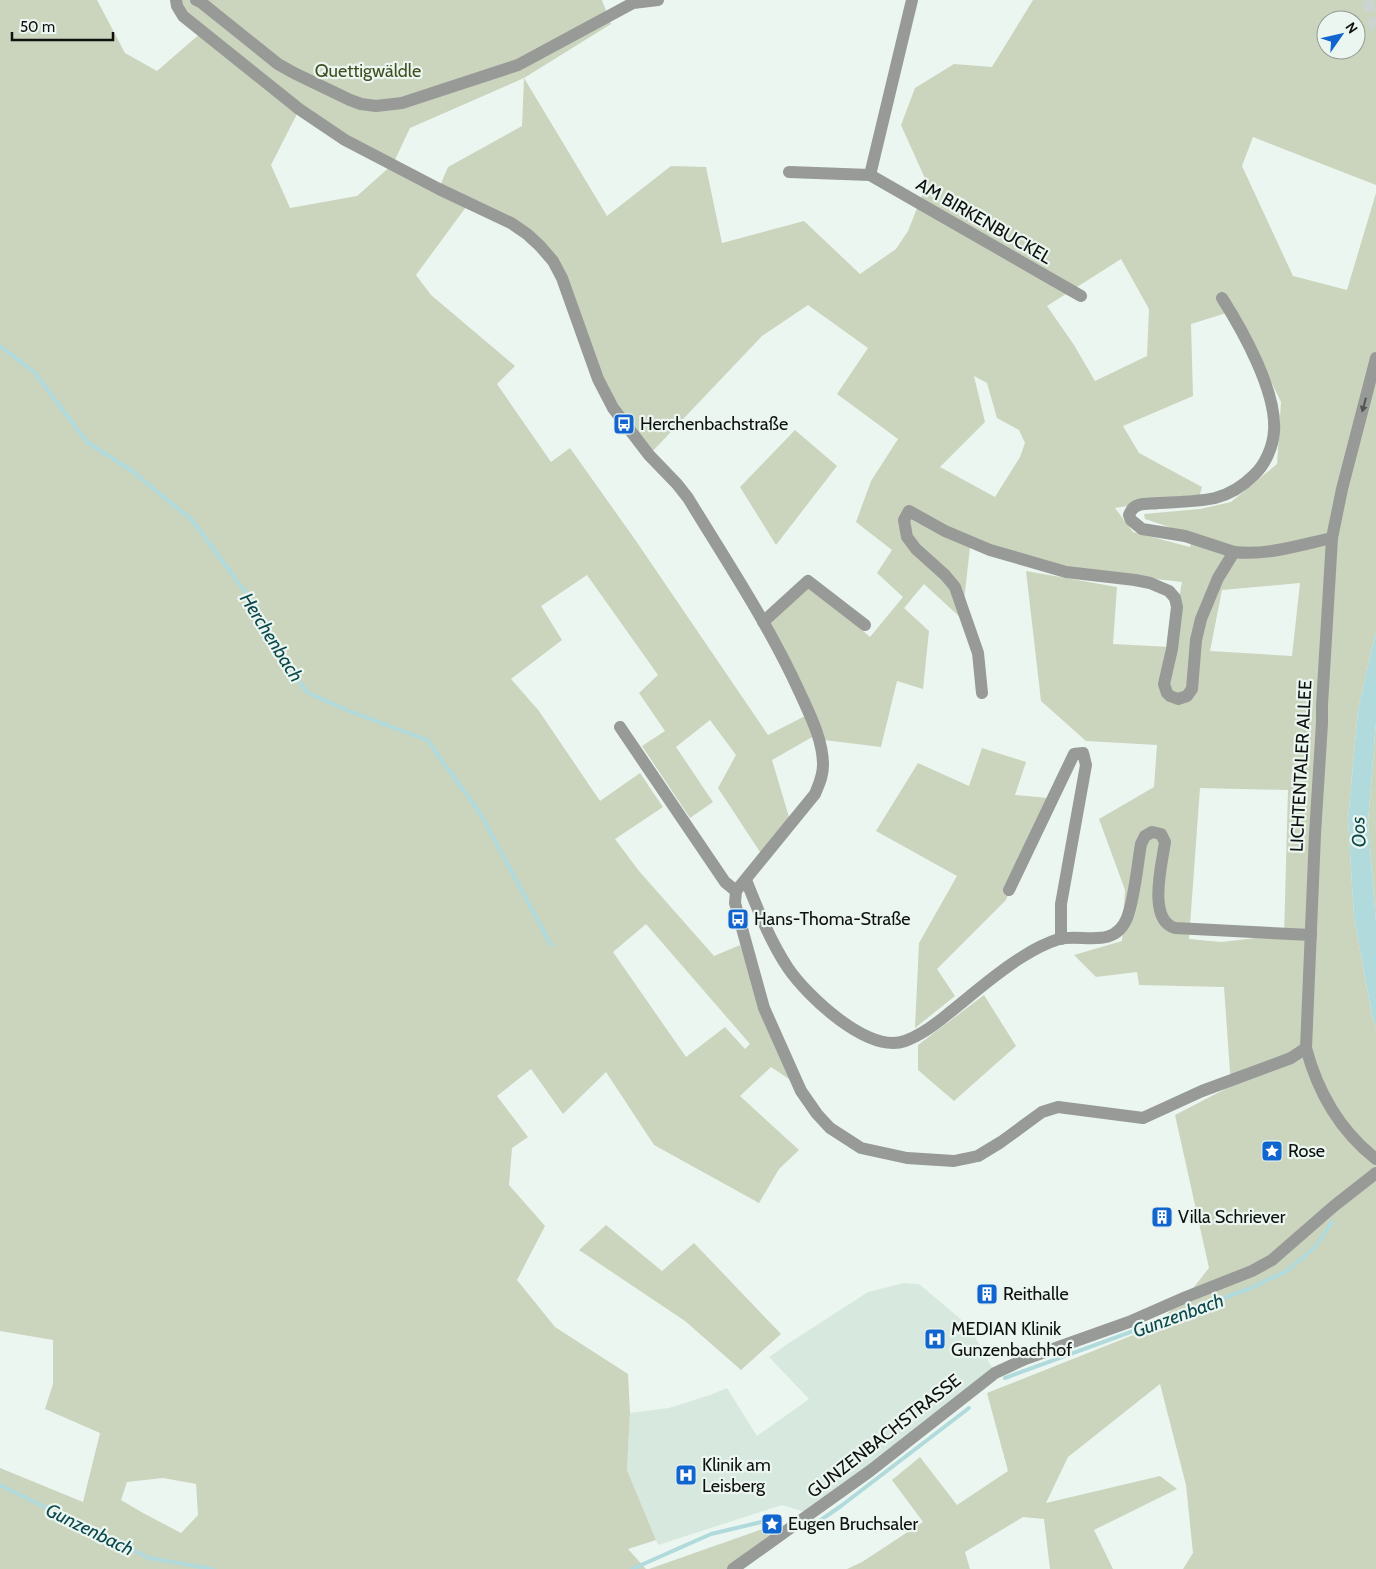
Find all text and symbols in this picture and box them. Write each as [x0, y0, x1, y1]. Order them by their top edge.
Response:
scale bar [12, 10, 114, 42]
north arrow [1316, 10, 1366, 60]
text: 50 m [20, 18, 55, 36]
text: N [1342, 19, 1362, 37]
park label: Quettigwäldle [315, 60, 421, 82]
street label: AM BIRKENBUCKEL [912, 173, 1056, 269]
one-way arrow [1359, 398, 1367, 413]
bus stop icon: Herchenbachstraße [612, 412, 636, 436]
place label: Herchenbachstraße [640, 413, 788, 435]
water label: Herchenbach [235, 588, 308, 686]
street label: LICHTENTALER ALLEE [1286, 679, 1316, 853]
water label: Oos [1346, 816, 1371, 848]
bus stop icon: Hans-Thoma-Straße [726, 907, 750, 931]
place label: Hans-Thoma-Straße [754, 908, 911, 930]
place icon: Rose [1260, 1139, 1284, 1163]
place label: Rose [1288, 1140, 1325, 1162]
building icon: Villa Schriever [1150, 1205, 1174, 1229]
place label: Villa Schriever [1178, 1206, 1286, 1228]
building icon: Reithalle [975, 1282, 999, 1306]
place label: Reithalle [1003, 1283, 1069, 1305]
water label: Gunzenbach [1130, 1288, 1227, 1343]
place label: MEDIAN Klinik Gunzenbachhof [951, 1318, 1072, 1361]
hospital icon: MEDIAN Klinik Gunzenbachhof [923, 1327, 947, 1351]
street label: GUNZENBACHSTRASSE [803, 1369, 965, 1503]
place label: Klinik am Leisberg [702, 1454, 771, 1497]
hospital icon: Klinik am Leisberg [674, 1463, 698, 1487]
water label: Gunzenbach [42, 1498, 137, 1561]
place icon: Eugen Bruchsaler [760, 1512, 784, 1536]
place label: Eugen Bruchsaler [788, 1513, 919, 1535]

